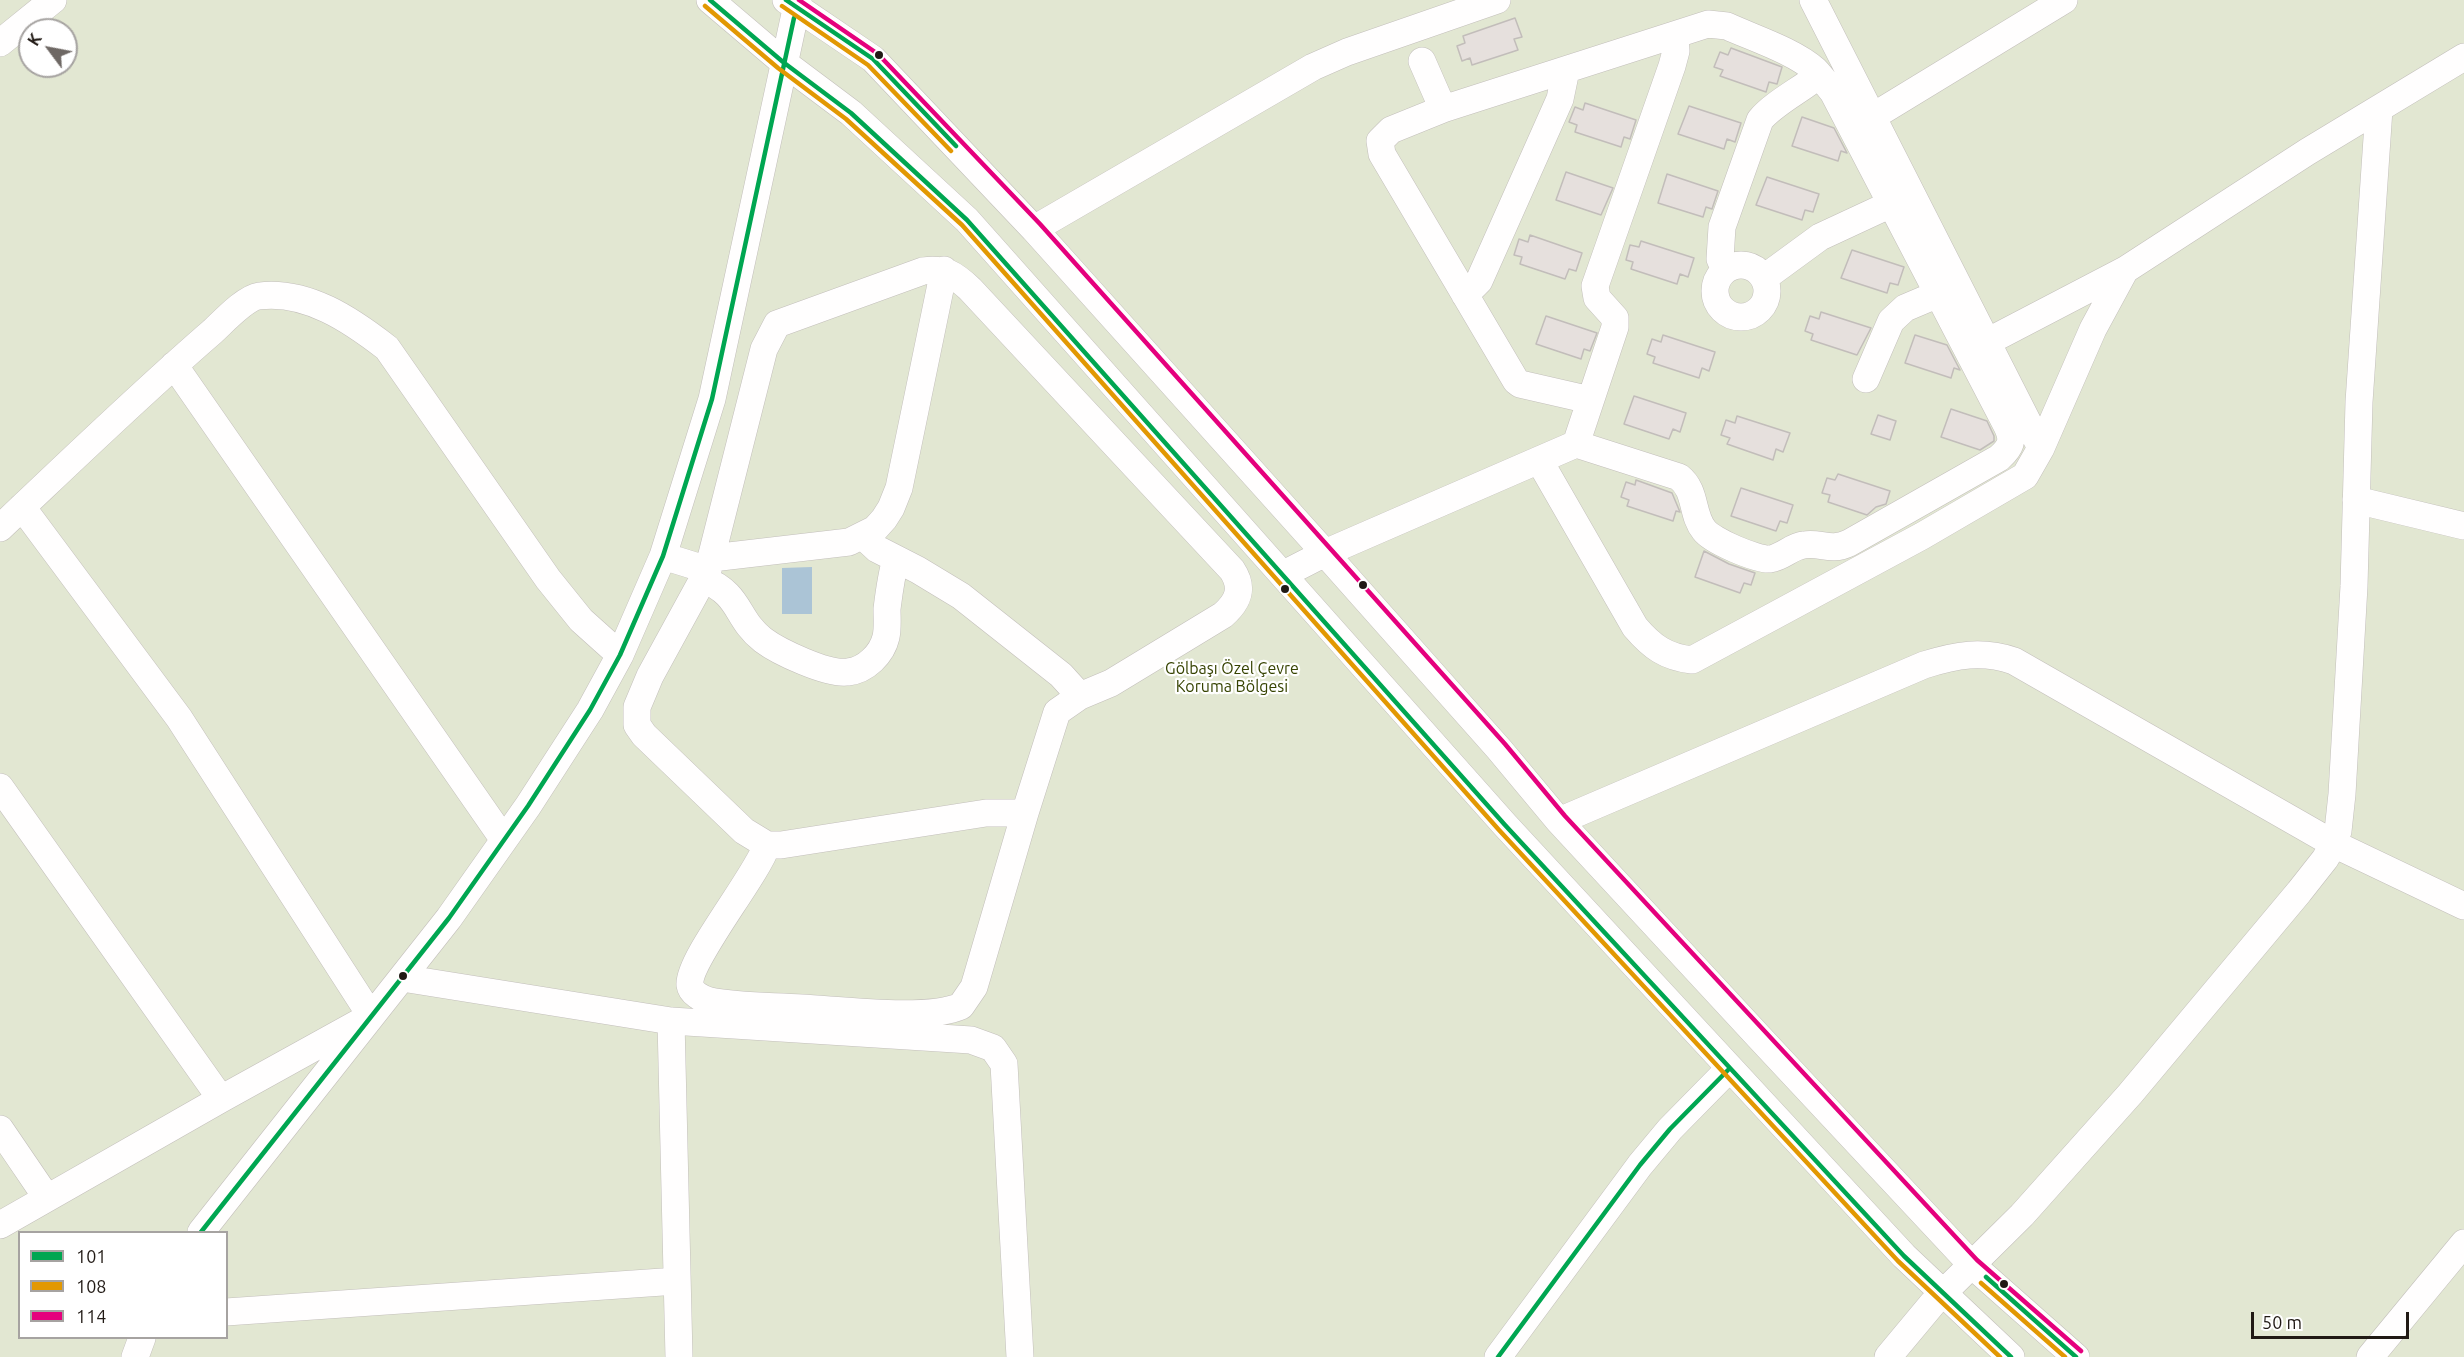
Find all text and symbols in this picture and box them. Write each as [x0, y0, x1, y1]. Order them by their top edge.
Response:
north arrow [18, 18, 78, 78]
text: K [24, 30, 45, 49]
unlabelled marker [873, 49, 885, 61]
unlabelled marker [1357, 579, 1369, 591]
unlabelled marker [1279, 583, 1291, 595]
park label: Gölbaşı Özel Çevre Koruma Bölgesi [1165, 659, 1299, 697]
unlabelled marker [397, 970, 409, 982]
legend [18, 1231, 228, 1339]
text: 101 [76, 1246, 106, 1266]
text: 108 [76, 1276, 106, 1296]
unlabelled marker [1998, 1278, 2010, 1290]
scale bar [2254, 1300, 2412, 1338]
text: 114 [76, 1306, 106, 1326]
text: 50 m [2262, 1312, 2302, 1332]

